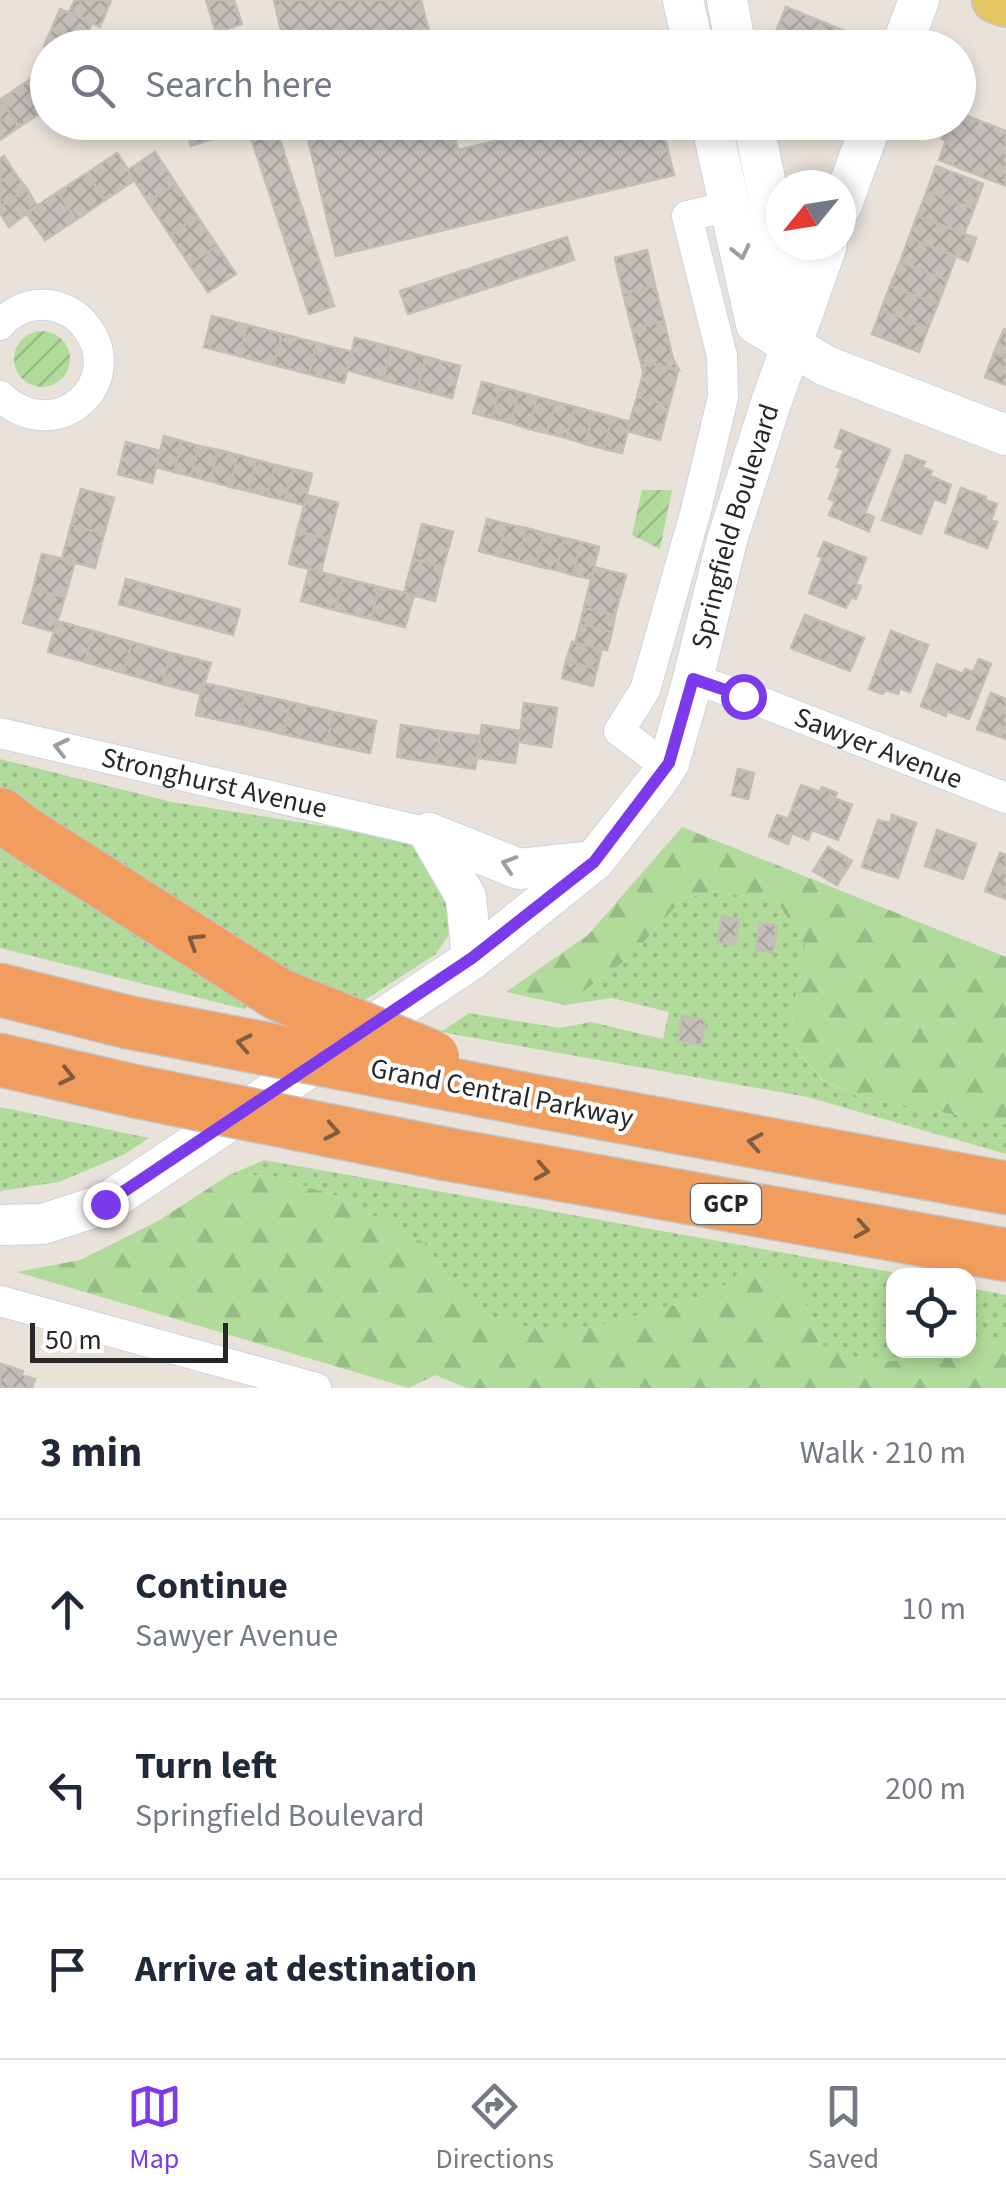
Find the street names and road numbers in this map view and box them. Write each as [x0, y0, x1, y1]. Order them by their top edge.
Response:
street label: Springfield Boulevard [681, 399, 789, 653]
street label: Sawyer Avenue [788, 697, 969, 799]
street label: Stronghurst Avenue [97, 737, 331, 829]
street label: Grand Central Parkway [367, 1048, 637, 1138]
road number: GCP [691, 1184, 761, 1224]

